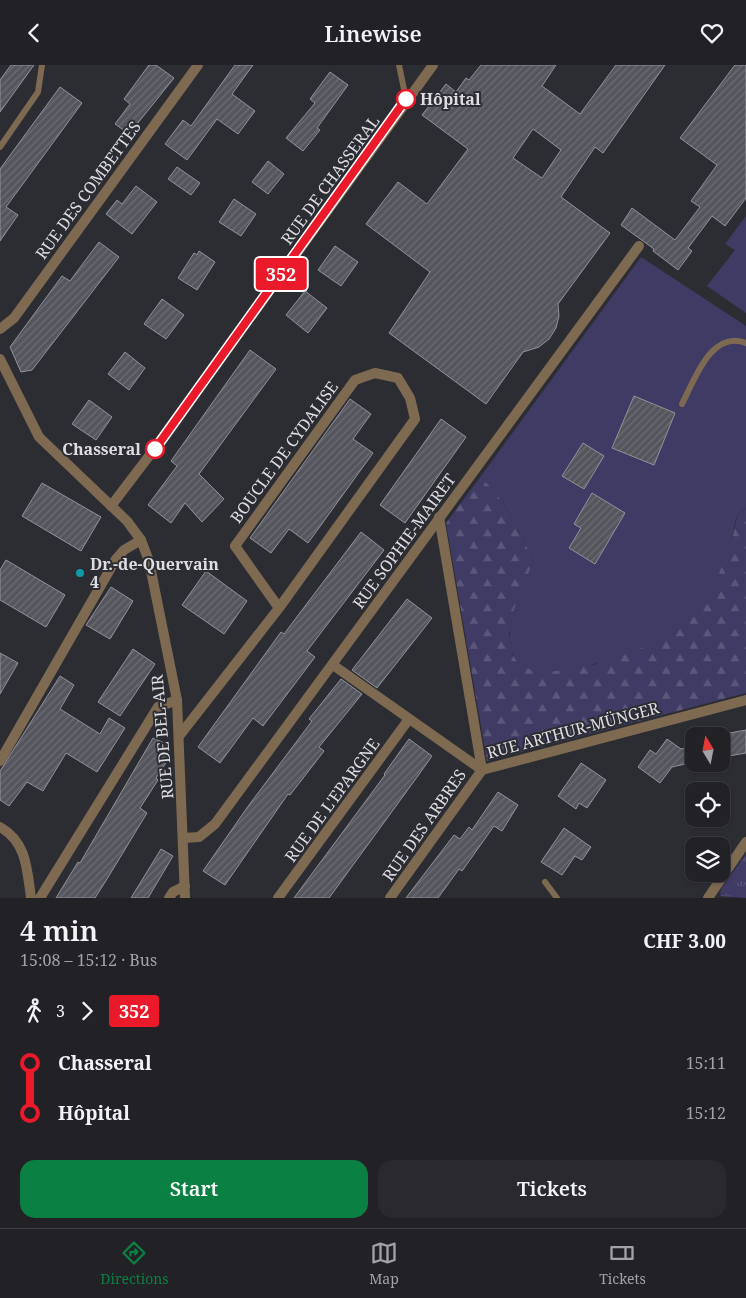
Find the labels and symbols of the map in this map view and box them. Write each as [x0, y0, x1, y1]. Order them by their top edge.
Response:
place label: Hôpital [420, 88, 481, 110]
marker: Hôpital [396, 89, 416, 109]
street label: RUE DE CHASSERAL [276, 111, 384, 249]
street label: RUE DES COMBETTES [30, 116, 146, 264]
line badge: 352 [252, 258, 310, 290]
street label: BOUCLE DE CYDALISE [225, 377, 343, 527]
place label: Chasseral [62, 438, 141, 460]
marker: Chasseral [145, 439, 165, 459]
street label: RUE SOPHIE-MAIRET [347, 469, 461, 613]
place label: Dr.-de-Quervain 4 [90, 553, 219, 593]
marker: Dr.-de-Quervain 4 [74, 567, 86, 579]
street label: RUE DE BEL-AIR [146, 673, 178, 800]
street label: RUE ARTHUR-MÜNGER [484, 696, 662, 764]
north arrow [685, 727, 730, 773]
street label: RUE DE L'EPARGNE [280, 734, 384, 866]
street label: RUE DES ARBRES [377, 765, 471, 885]

